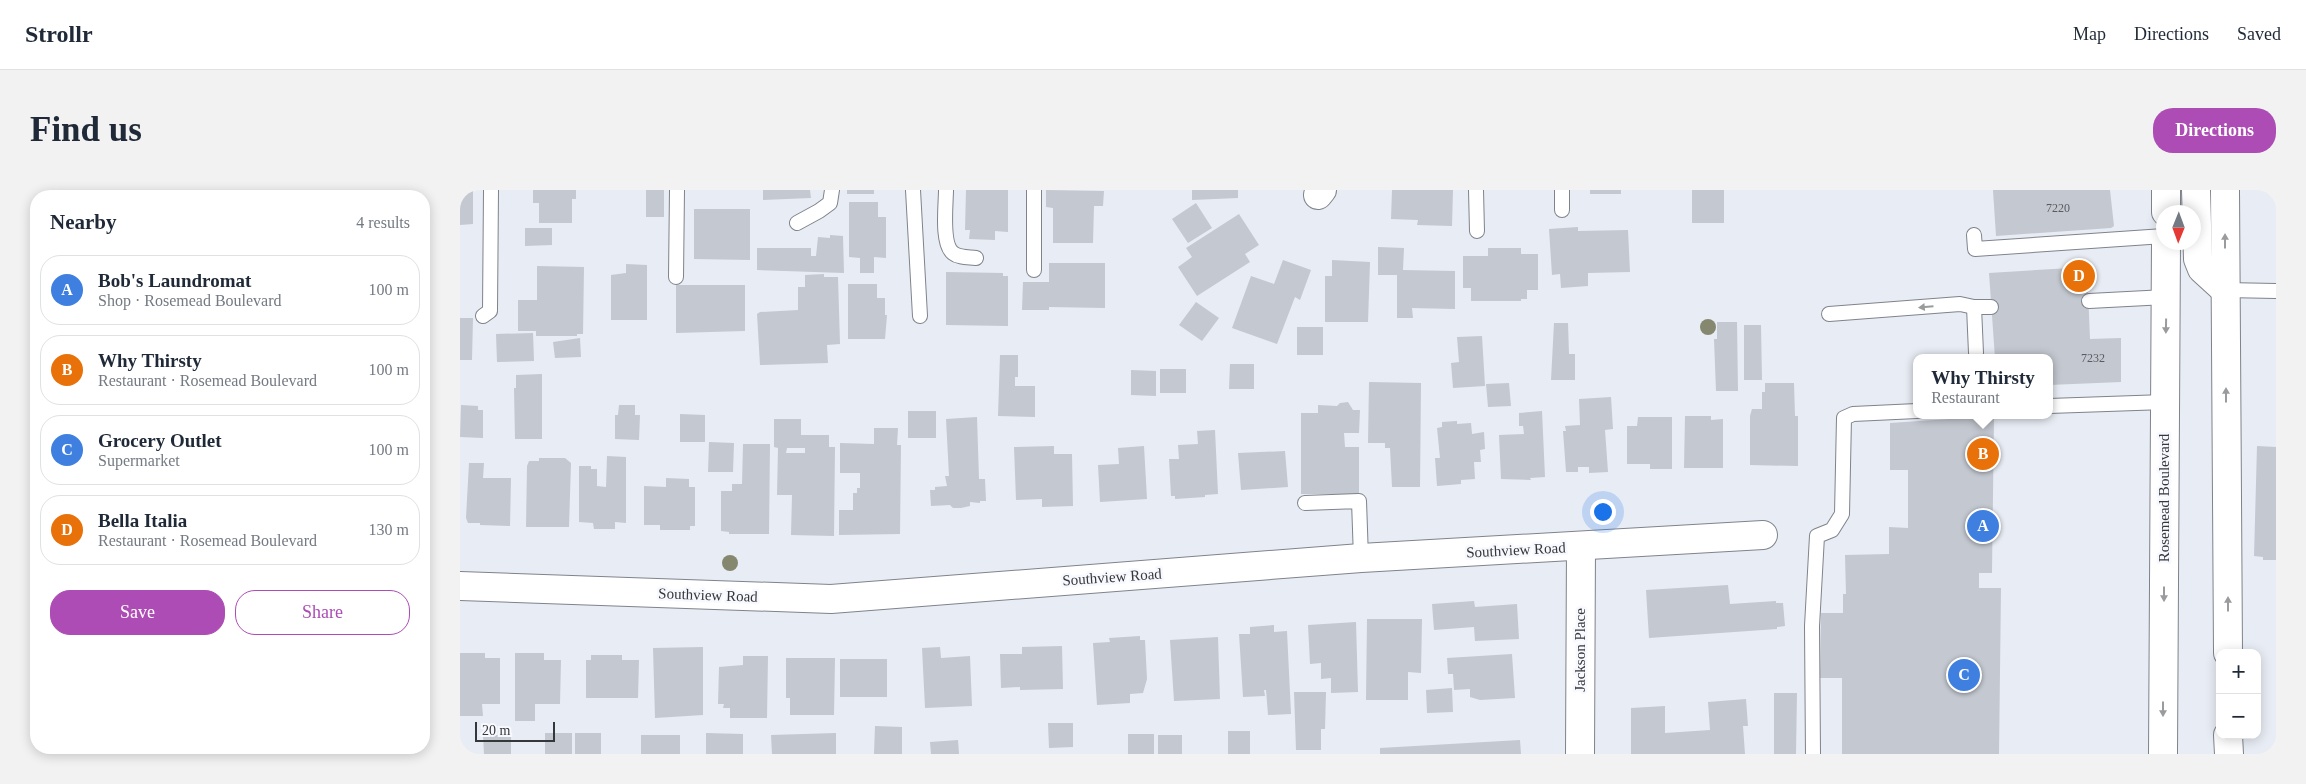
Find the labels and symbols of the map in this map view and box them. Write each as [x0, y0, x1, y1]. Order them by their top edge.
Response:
house number: 7220 [2046, 201, 2070, 215]
north arrow [2156, 205, 2201, 250]
one-way arrow [2221, 233, 2229, 249]
pin: D [2063, 257, 2095, 295]
one-way arrow [1918, 303, 1934, 311]
one-way arrow [2161, 318, 2169, 334]
house number: 7232 [2081, 351, 2105, 365]
one-way arrow [2222, 387, 2230, 403]
street label: Rosemead Boulevard [2156, 433, 2172, 562]
pin: B [1967, 435, 1999, 473]
your location [1590, 499, 1616, 525]
pin: A [1967, 507, 1999, 545]
street label: Southview Road [1466, 539, 1567, 561]
street label: Southview Road [1062, 566, 1163, 588]
street label: Southview Road [658, 585, 759, 605]
one-way arrow [2160, 586, 2168, 602]
one-way arrow [2224, 596, 2232, 612]
street label: Jackson Place [1572, 608, 1588, 692]
pin: C [1948, 656, 1980, 694]
one-way arrow [2159, 701, 2167, 717]
scale bar [475, 719, 555, 742]

